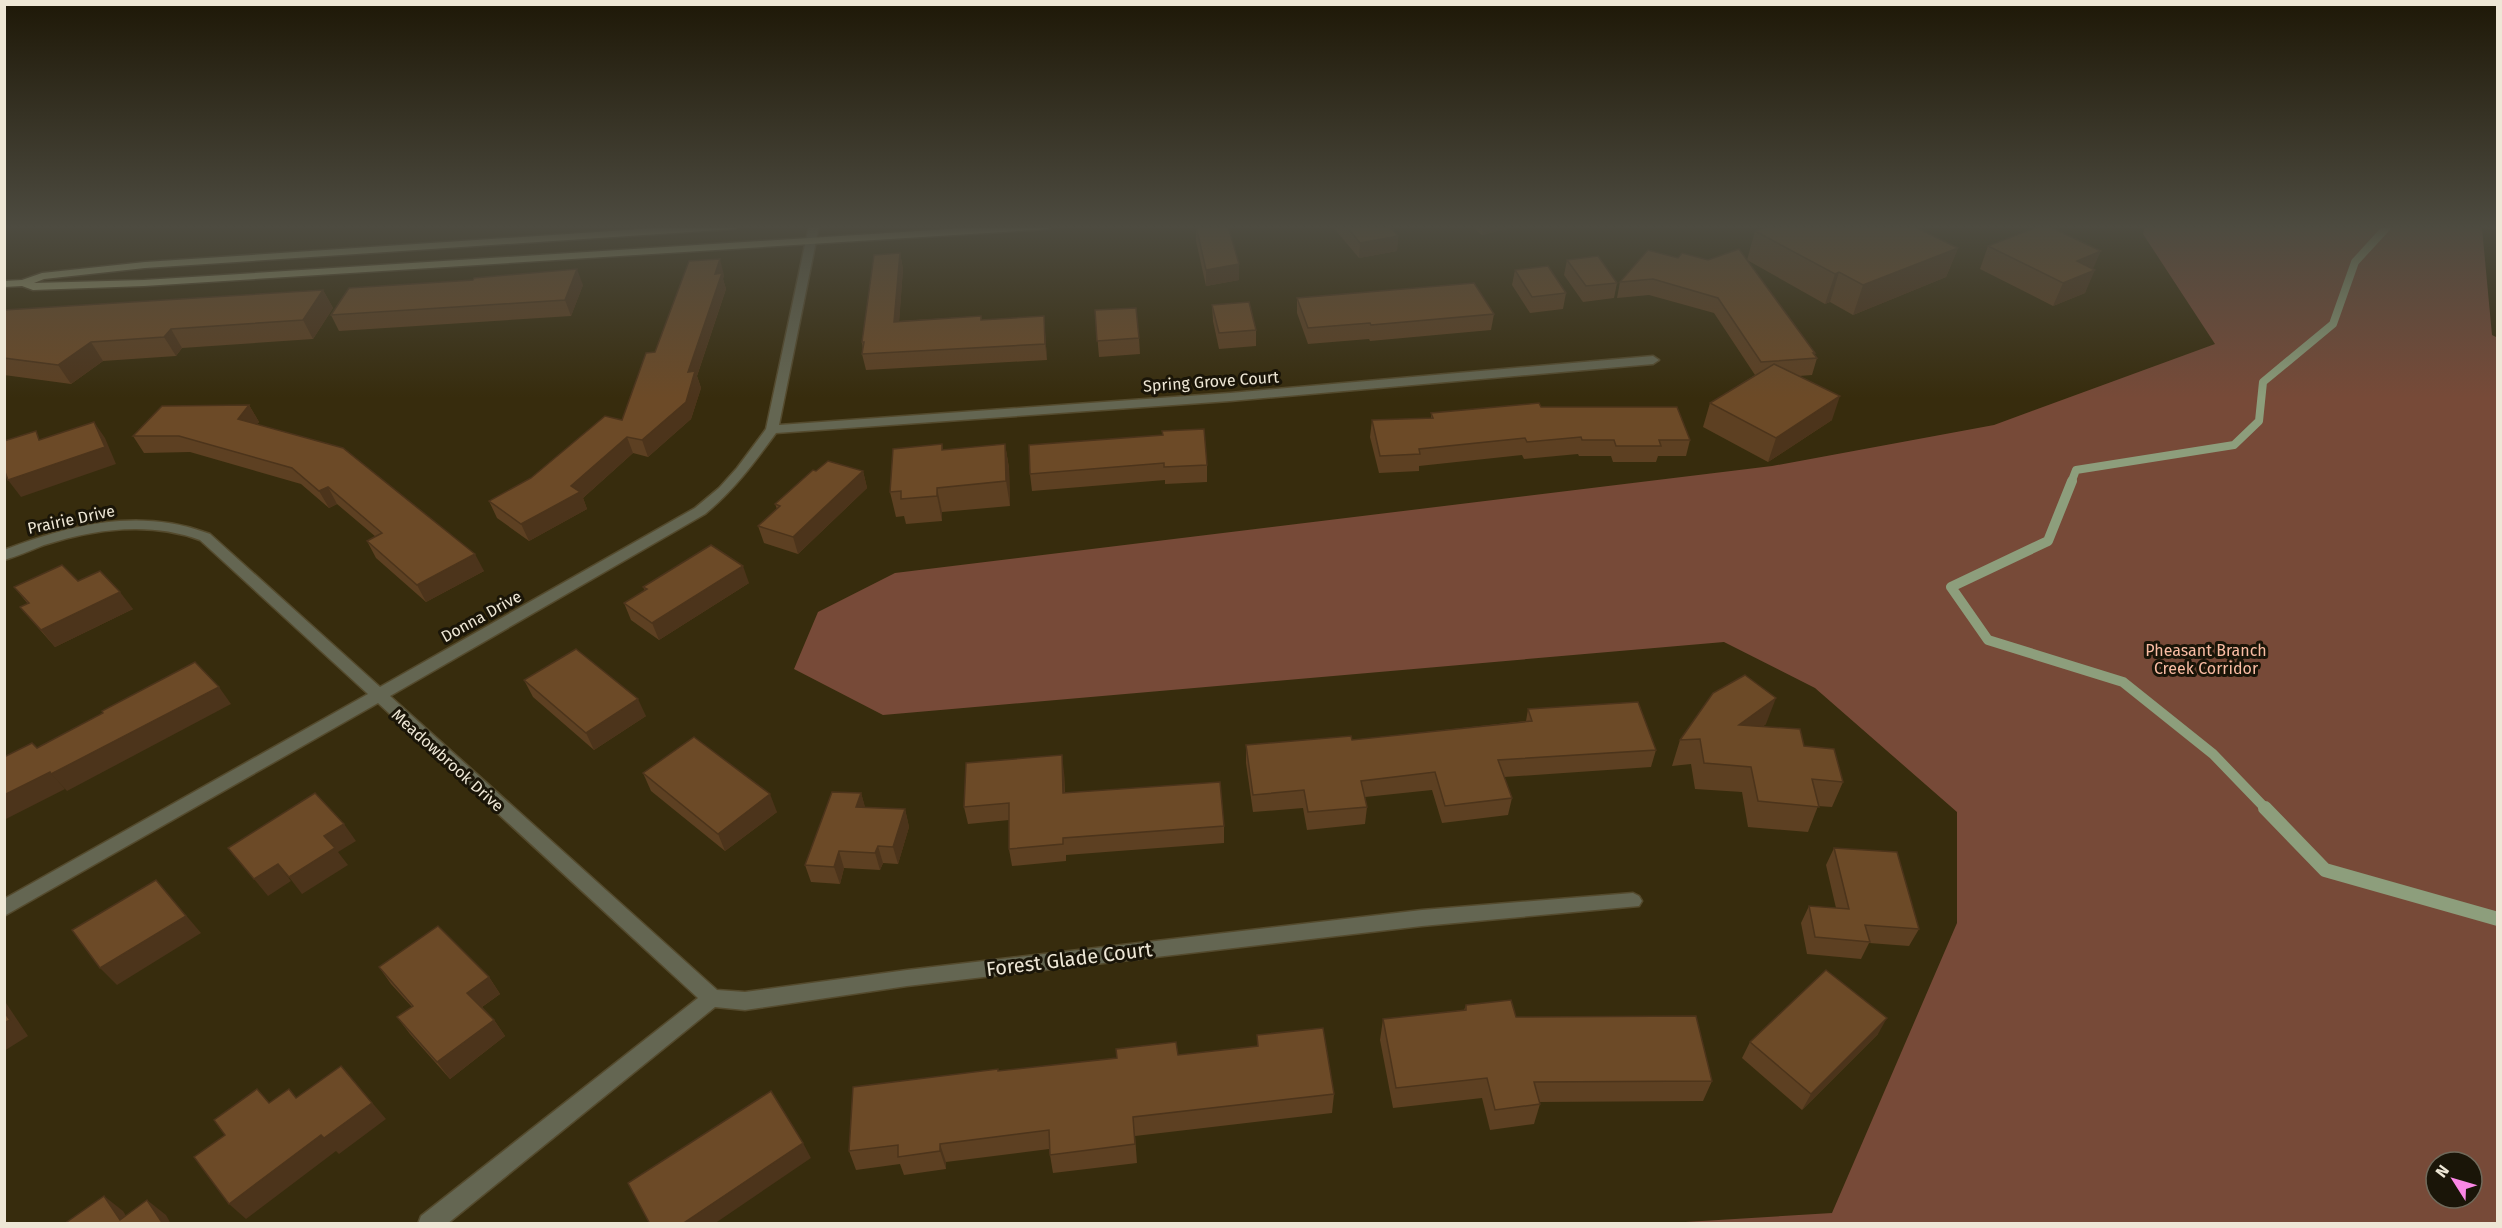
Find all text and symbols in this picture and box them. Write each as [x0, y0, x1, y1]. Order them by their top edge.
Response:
street label: Spring Grove Court [1143, 367, 1280, 396]
street label: Prairie Drive [26, 501, 117, 538]
street label: Donna Drive [438, 587, 525, 646]
park label: Pheasant Branch Creek Corridor [2145, 641, 2267, 678]
street label: Meadowbrook Drive [388, 705, 508, 816]
street label: Forest Glade Court [985, 937, 1154, 981]
north arrow [2424, 1150, 2484, 1210]
text: N [2432, 1161, 2453, 1181]

